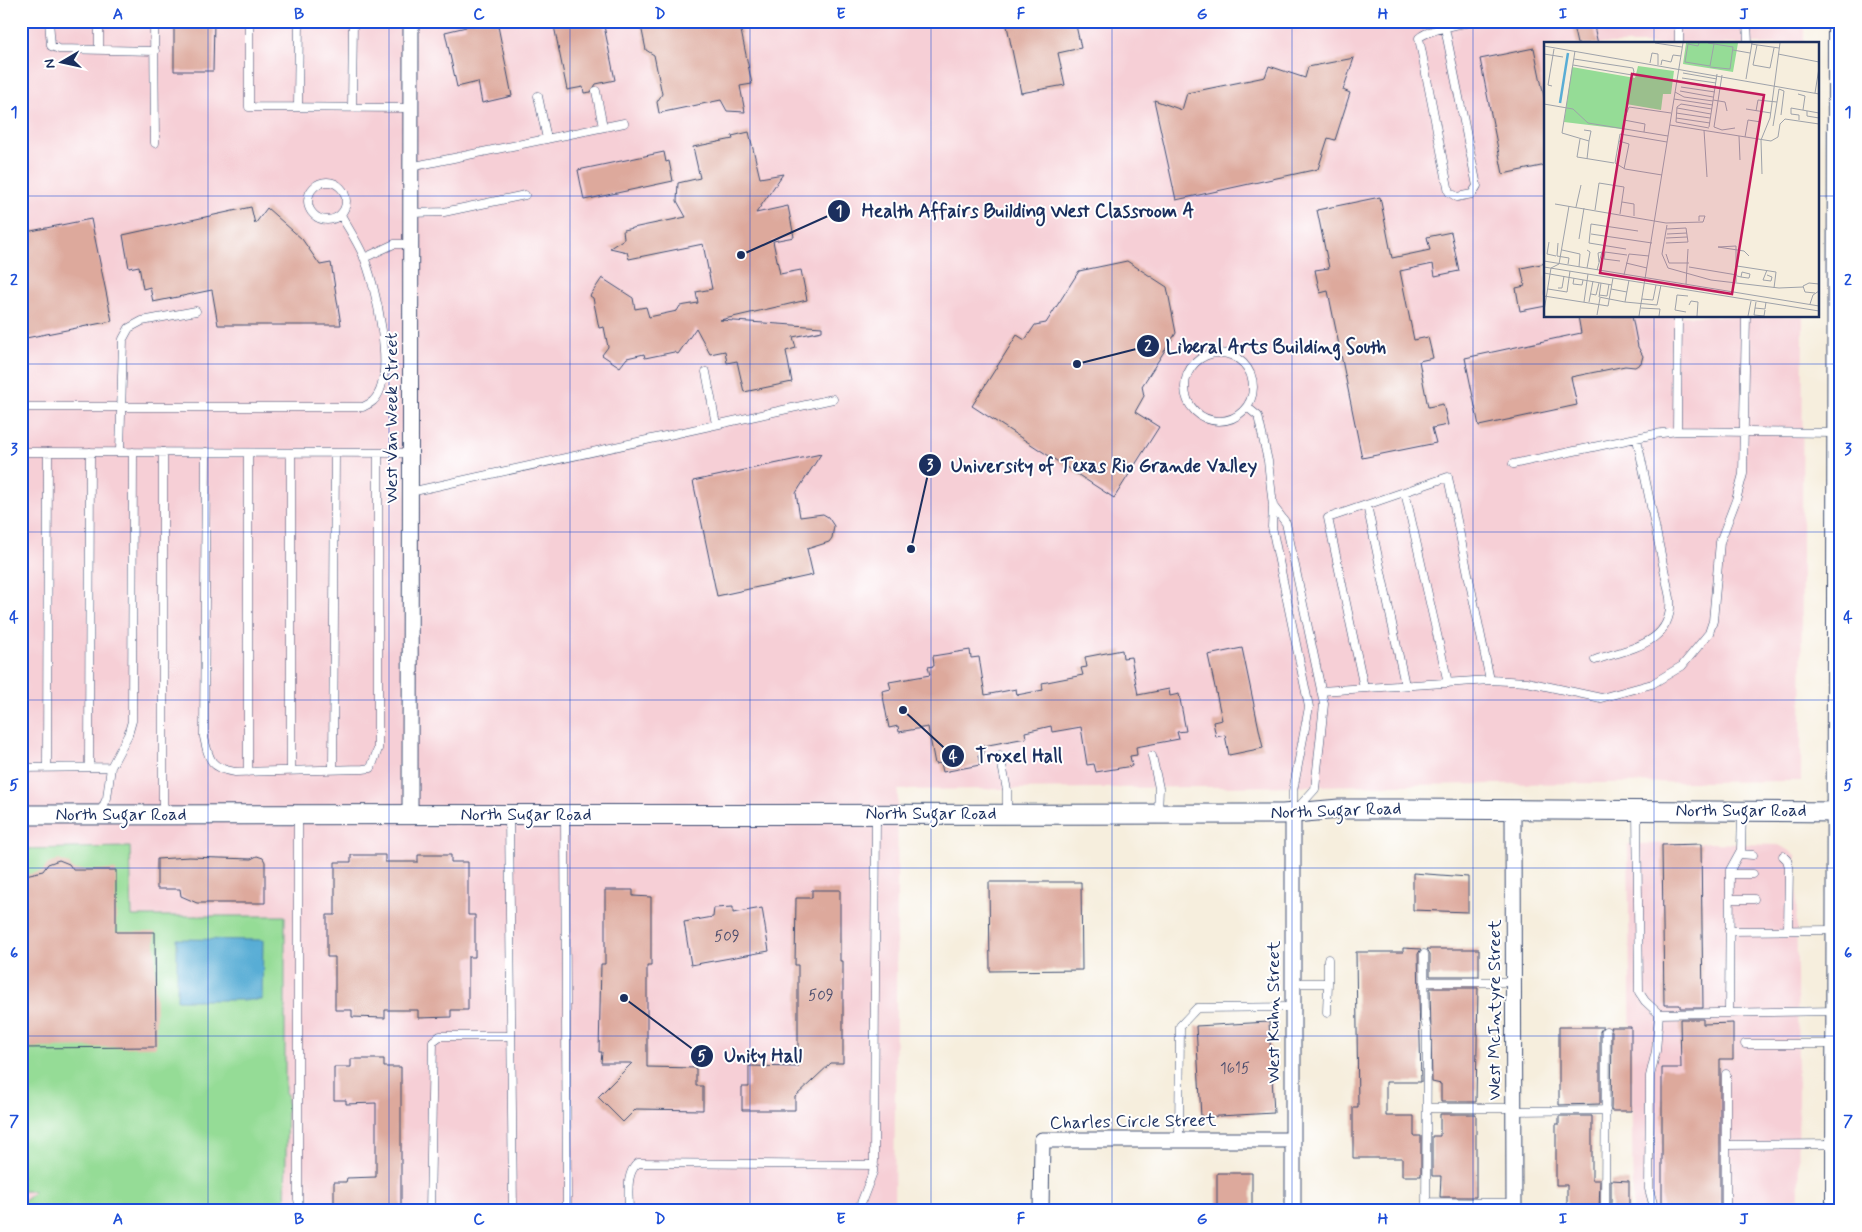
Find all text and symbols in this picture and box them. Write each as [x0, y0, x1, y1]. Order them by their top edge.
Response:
text: A [113, 4, 123, 25]
text: B [294, 4, 304, 25]
text: C [473, 4, 485, 25]
text: D [654, 4, 666, 25]
text: E [836, 4, 846, 25]
text: F [1017, 4, 1026, 25]
text: G [1197, 4, 1208, 25]
text: H [1378, 4, 1389, 25]
text: I [1559, 4, 1568, 25]
text: J [1739, 4, 1749, 25]
north arrow [38, 38, 88, 88]
inset map [1544, 42, 1820, 318]
text: N [41, 58, 60, 70]
text: 1 [10, 102, 18, 123]
text: 1 [1844, 102, 1852, 123]
callout: Health Affairs Building West Classroom A [826, 194, 1205, 228]
text: Health Affairs Building West Classroom A [862, 199, 1194, 227]
text: 1 [836, 202, 842, 222]
text: 2 [10, 270, 18, 291]
text: 2 [1844, 270, 1852, 291]
callout: Liberal Arts Building South [1135, 329, 1391, 363]
street label: West Van Week Street [380, 332, 404, 503]
text: Liberal Arts Building South [1166, 335, 1386, 361]
text: 2 [1144, 337, 1152, 357]
text: 3 [10, 439, 18, 460]
text: 3 [1844, 439, 1852, 460]
callout: University of Texas Rio Grande Valley [918, 448, 1265, 482]
text: University of Texas Rio Grande Valley [951, 454, 1258, 479]
text: 3 [927, 456, 934, 476]
text: 4 [9, 607, 19, 628]
text: 4 [1843, 607, 1853, 628]
callout: Troxel Hall [940, 739, 1072, 773]
text: Troxel Hall [975, 744, 1063, 769]
text: 4 [949, 747, 958, 767]
text: 5 [9, 775, 19, 796]
text: 5 [1843, 775, 1853, 796]
street label: North Sugar Road [1270, 797, 1402, 827]
street label: North Sugar Road [1676, 799, 1806, 825]
street label: North Sugar Road [866, 802, 996, 828]
street label: North Sugar Road [56, 803, 186, 829]
street label: North Sugar Road [461, 803, 591, 829]
street label: West McIntyre Street [1483, 919, 1507, 1101]
house number: 509 [714, 927, 740, 947]
street label: West Kuhn Street [1262, 940, 1286, 1083]
text: 6 [10, 943, 18, 964]
text: 6 [1844, 943, 1852, 964]
house number: 509 [808, 986, 834, 1006]
callout: Unity Hall [689, 1039, 812, 1073]
text: Unity Hall [724, 1044, 802, 1069]
text: 5 [697, 1047, 707, 1067]
house number: 1615 [1220, 1059, 1250, 1079]
street label: Charles Circle Street [1049, 1109, 1217, 1135]
text: 7 [9, 1111, 19, 1132]
text: 7 [1843, 1111, 1853, 1132]
text: A [113, 1209, 123, 1230]
text: B [294, 1209, 304, 1230]
text: C [473, 1209, 485, 1230]
text: D [654, 1209, 666, 1230]
text: E [836, 1209, 846, 1230]
text: F [1017, 1209, 1026, 1230]
text: G [1197, 1209, 1208, 1230]
text: H [1378, 1209, 1389, 1230]
text: I [1559, 1209, 1568, 1230]
text: J [1739, 1209, 1749, 1230]

